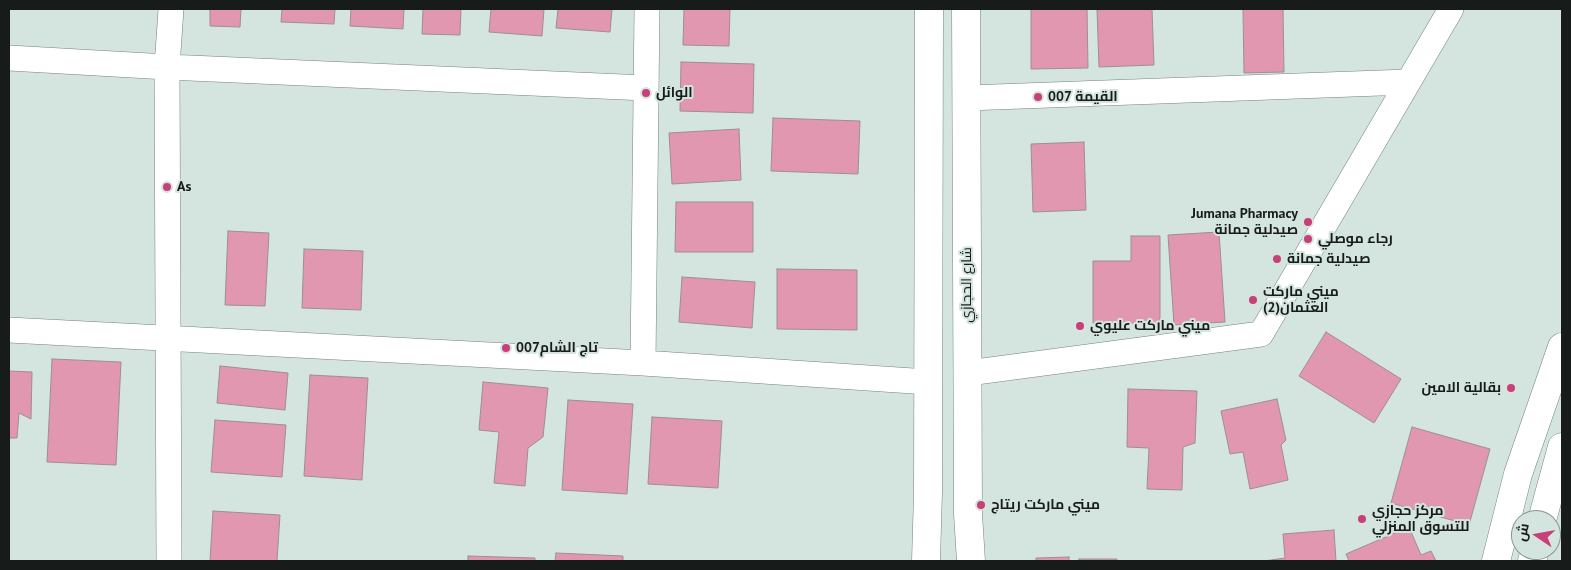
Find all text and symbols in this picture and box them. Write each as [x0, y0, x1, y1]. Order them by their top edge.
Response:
place label: الوائل [656, 85, 693, 101]
marker: الوائل [640, 87, 652, 99]
place label: القيمة 007 [1048, 89, 1118, 105]
marker: القيمة 007 [1032, 91, 1044, 103]
place label: As [177, 179, 191, 195]
marker: As [161, 181, 173, 193]
place label: Jumana Pharmacy صيدلية جمانة [1191, 206, 1298, 238]
marker: Jumana Pharmacy صيدلية جمانة [1302, 216, 1314, 228]
place label: رجاء موصلي [1318, 231, 1393, 247]
marker: رجاء موصلي [1302, 233, 1314, 245]
street label: شارع الحجازي [959, 247, 975, 323]
place label: صيدلية جمانة [1287, 251, 1370, 267]
marker: صيدلية جمانة [1271, 253, 1283, 265]
place label: ميني ماركت العثمان(2) [1263, 284, 1339, 316]
marker: ميني ماركت العثمان(2) [1247, 294, 1259, 306]
place label: ميني ماركت عليوي [1090, 318, 1210, 334]
marker: ميني ماركت عليوي [1074, 320, 1086, 332]
place label: تاج الشام007 [516, 340, 598, 356]
marker: تاج الشام007 [500, 342, 512, 354]
place label: بقالية الامين [1421, 380, 1501, 396]
marker: بقالية الامين [1505, 382, 1517, 394]
place label: ميني ماركت ريتاج [991, 497, 1100, 513]
marker: ميني ماركت ريتاج [975, 499, 987, 511]
place label: مركز حجازي للتسوق المنزلي [1372, 503, 1469, 536]
north arrow [1511, 510, 1561, 560]
marker: مركز حجازي للتسوق المنزلي [1356, 513, 1368, 525]
text: ش [1512, 521, 1533, 543]

